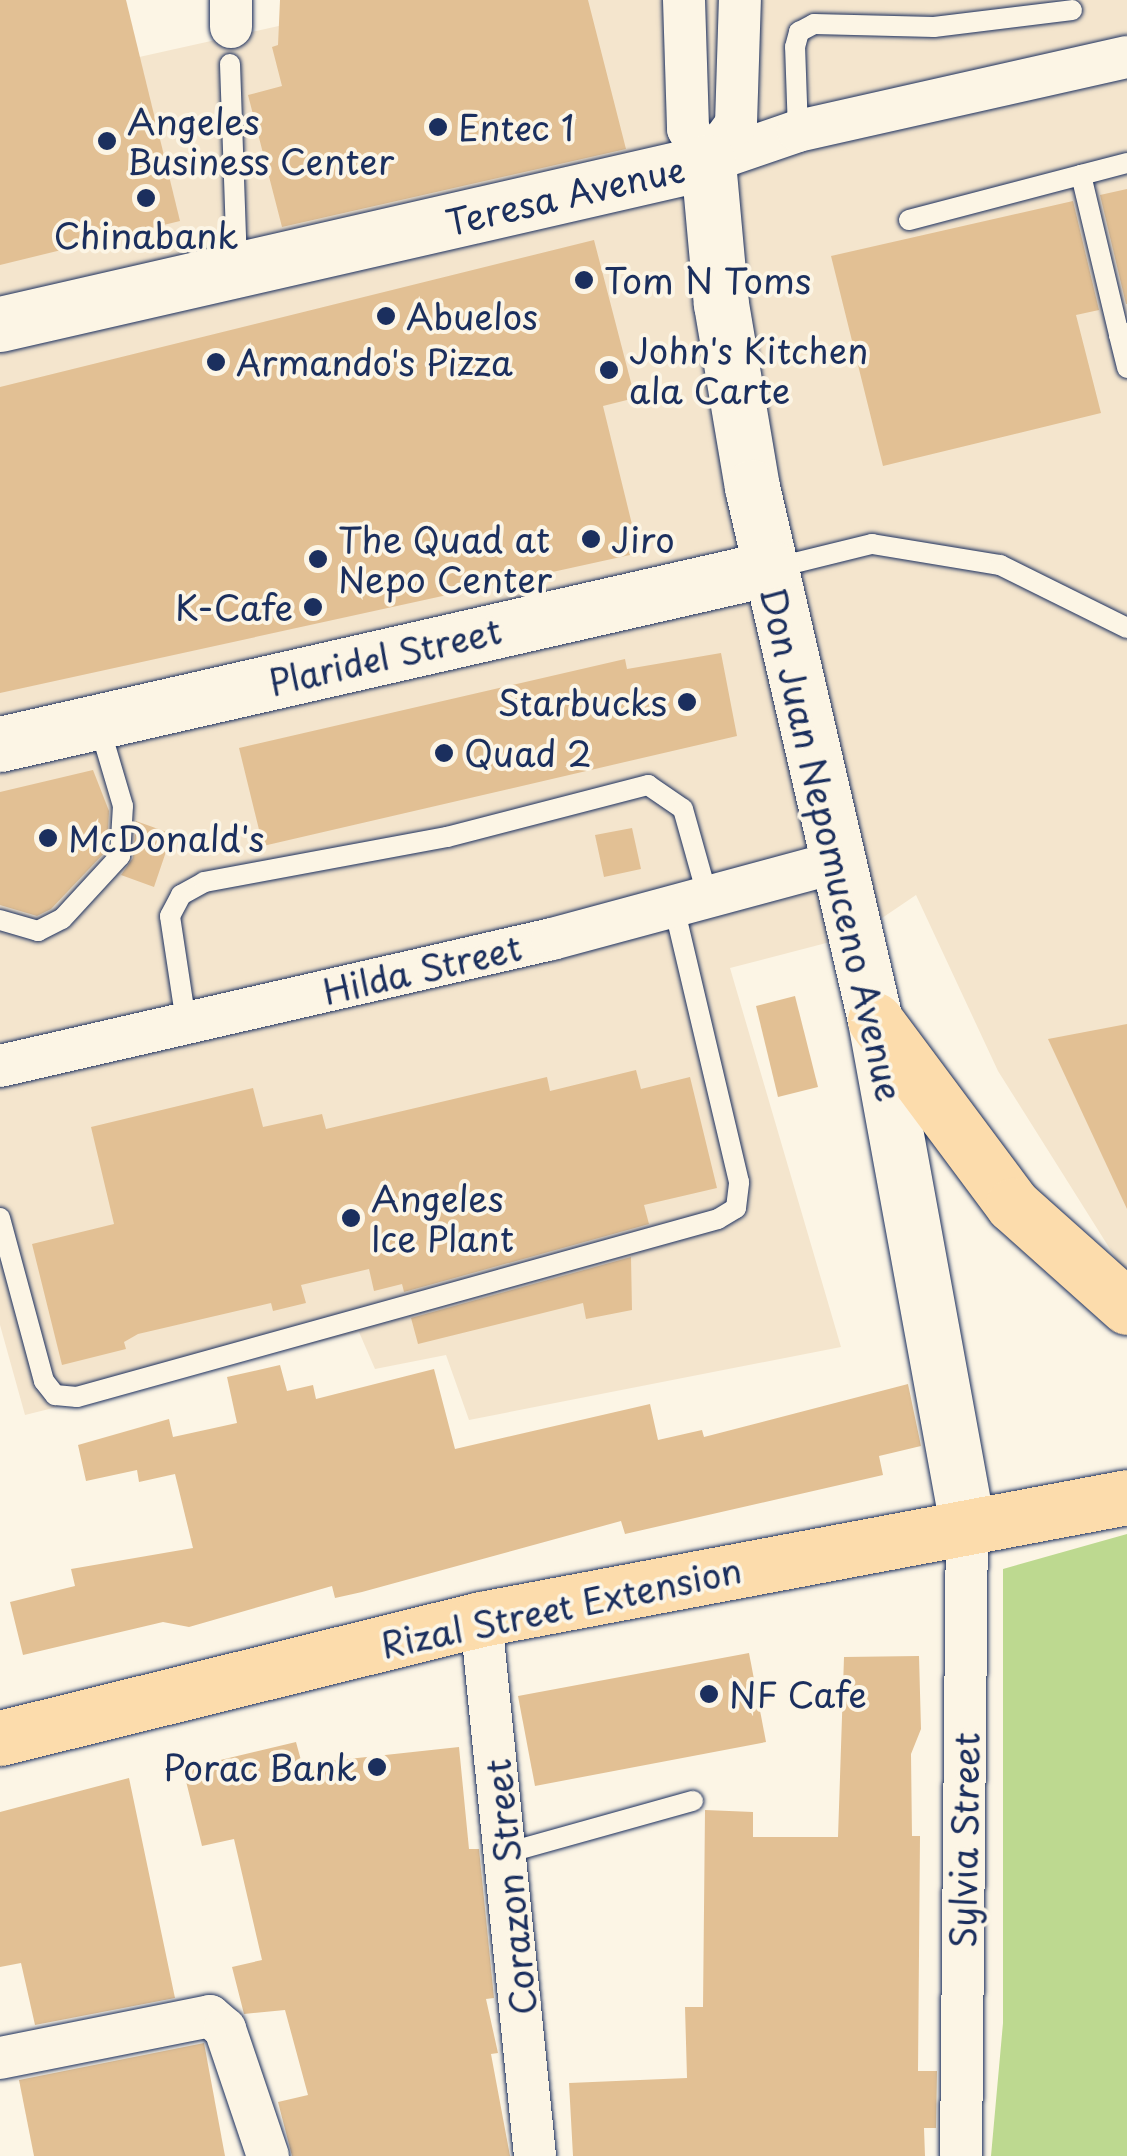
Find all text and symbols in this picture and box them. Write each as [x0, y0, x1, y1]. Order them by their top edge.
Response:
place label: Angeles Business Center [127, 100, 397, 182]
place label: Entec 1 [458, 106, 577, 148]
marker: Entec 1 [427, 116, 449, 138]
marker: Angeles Business Center [96, 130, 118, 152]
street label: Teresa Avenue [442, 147, 688, 243]
marker: Chinabank [135, 187, 157, 209]
place label: Chinabank [53, 214, 239, 256]
place label: Tom N Toms [604, 259, 811, 301]
marker: Tom N Toms [573, 269, 595, 291]
place label: Abuelos [406, 295, 538, 337]
marker: Abuelos [375, 305, 397, 327]
place label: John's Kitchen ala Carte [629, 329, 869, 411]
place label: Armando's Pizza [236, 341, 512, 383]
marker: Armando's Pizza [205, 351, 227, 373]
marker: John's Kitchen ala Carte [598, 359, 620, 381]
place label: The Quad at Nepo Center [338, 518, 551, 600]
place label: Jiro [611, 518, 675, 560]
marker: Jiro [580, 528, 602, 550]
marker: The Quad at Nepo Center [307, 548, 329, 570]
place label: K-Cafe [175, 586, 293, 628]
street label: Don Juan Nepomuceno Avenue [753, 586, 911, 1102]
marker: K-Cafe [302, 596, 324, 618]
street label: Plaridel Street [264, 609, 506, 703]
place label: Starbucks [497, 681, 667, 723]
marker: Starbucks [676, 691, 698, 713]
place label: Quad 2 [464, 732, 592, 774]
marker: Quad 2 [433, 742, 455, 764]
place label: McDonald's [68, 817, 264, 859]
marker: McDonald's [37, 827, 59, 849]
street label: Hilda Street [318, 926, 526, 1012]
place label: Angeles Ice Plant [371, 1177, 517, 1259]
marker: Angeles Ice Plant [340, 1207, 362, 1229]
street label: Rizal Street Extension [376, 1548, 746, 1666]
place label: NF Cafe [729, 1673, 867, 1715]
marker: NF Cafe [698, 1683, 720, 1705]
street label: Sylvia Street [941, 1732, 987, 1948]
place label: Porac Bank [162, 1746, 357, 1788]
marker: Porac Bank [366, 1756, 388, 1778]
street label: Corazon Street [476, 1758, 544, 2016]

